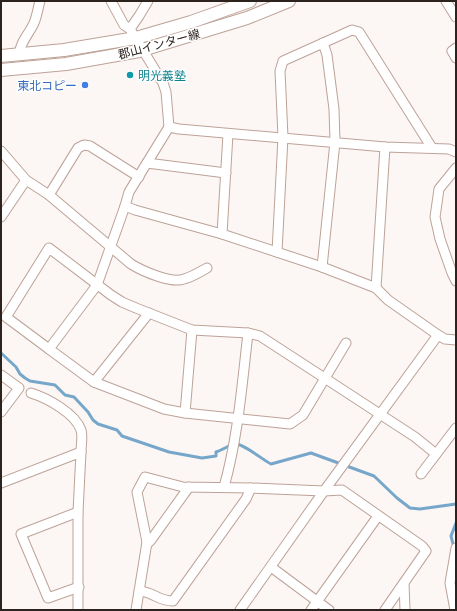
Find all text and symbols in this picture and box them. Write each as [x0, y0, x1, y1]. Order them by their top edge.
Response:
street label: 郡山インター線 [116, 26, 202, 62]
place label: 明光義塾 [138, 68, 186, 83]
marker: 明光義塾 [125, 70, 135, 80]
place label: 東北コピー [17, 78, 77, 93]
marker: 東北コピー [80, 80, 90, 90]

